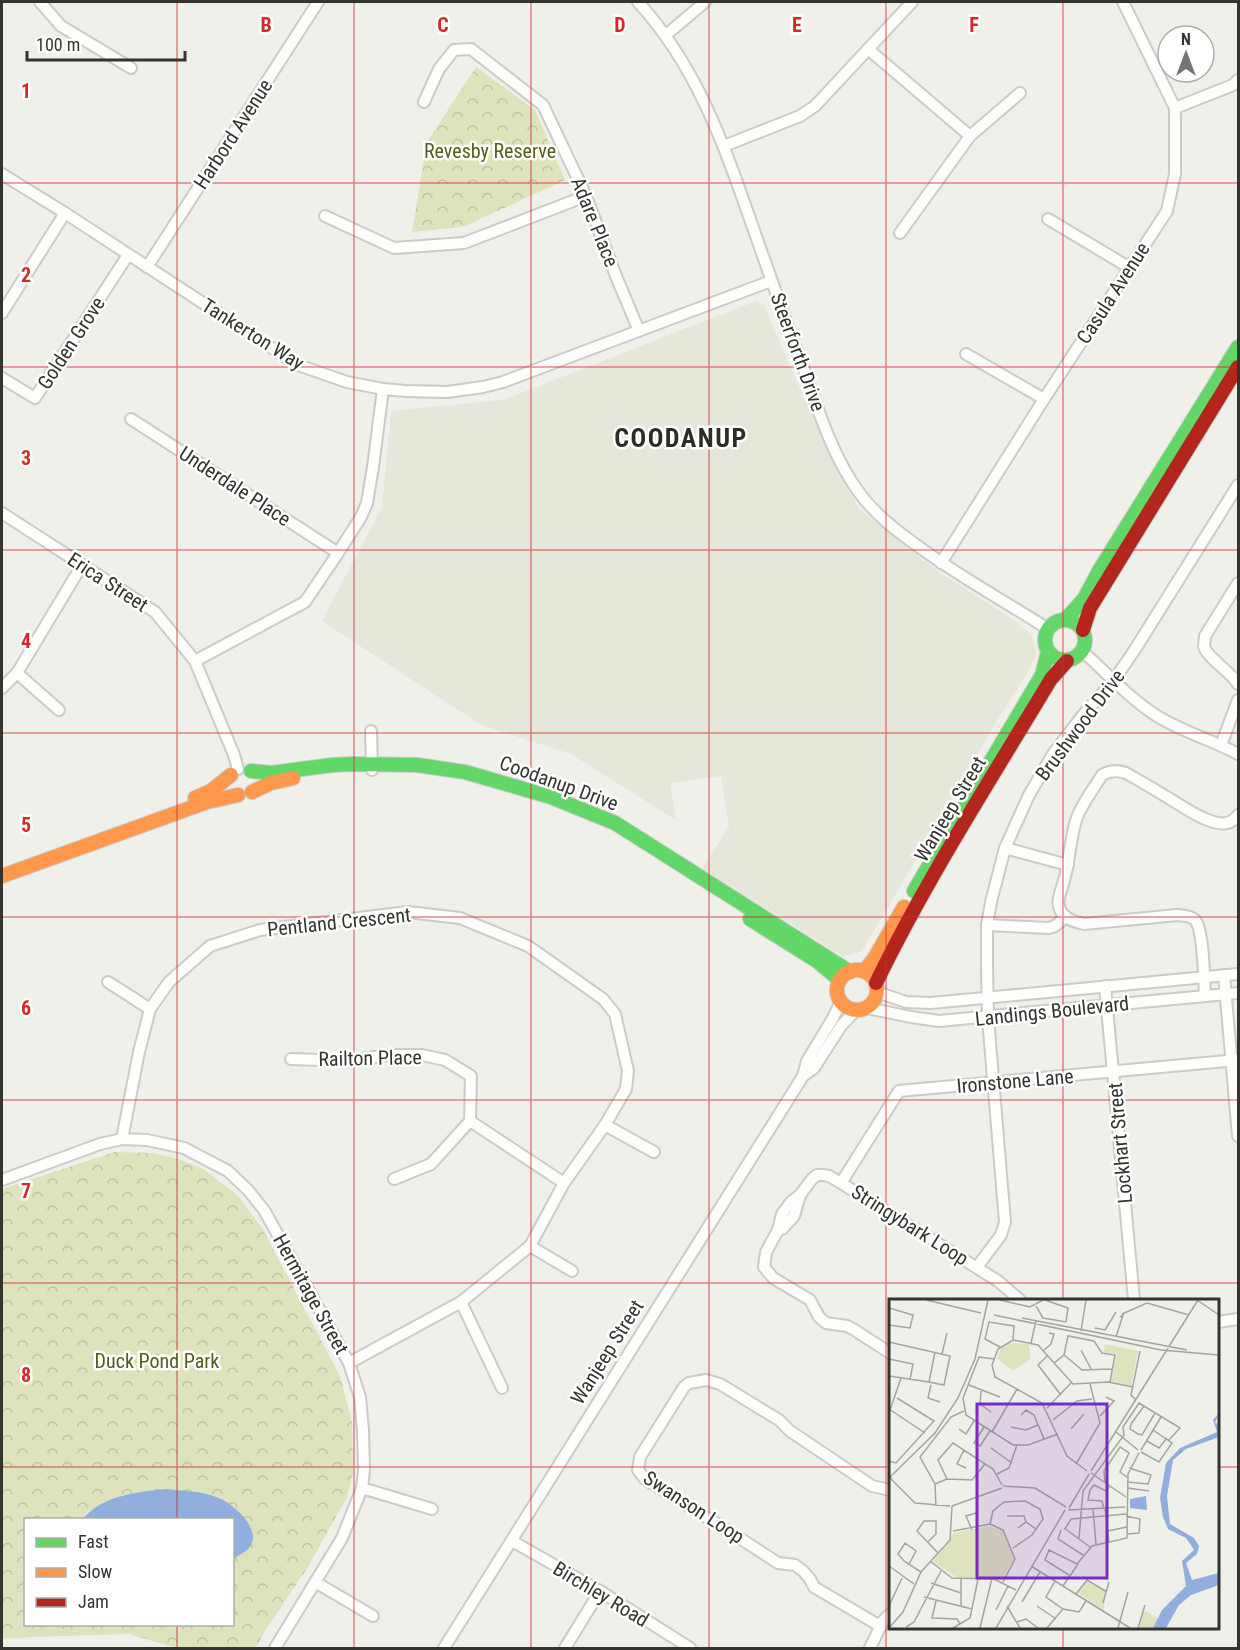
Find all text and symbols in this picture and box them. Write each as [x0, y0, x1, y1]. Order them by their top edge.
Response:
text: B [260, 13, 272, 37]
text: C [437, 13, 449, 37]
text: D [614, 13, 626, 37]
text: E [792, 13, 802, 37]
text: F [969, 13, 979, 37]
scale bar [27, 24, 184, 62]
north arrow [1156, 24, 1216, 84]
text: N [1181, 30, 1191, 49]
text: 100 m [36, 34, 80, 55]
street label: Harbord Avenue [189, 75, 277, 193]
text: 1 [21, 79, 31, 103]
park label: Revesby Reserve [424, 139, 556, 163]
street label: Adare Place [566, 174, 624, 270]
street label: Casula Avenue [1071, 238, 1155, 348]
text: 2 [21, 263, 31, 287]
street label: Steerforth Drive [765, 289, 831, 415]
street label: Golden Grove [32, 292, 110, 394]
street label: Tankerton Way [197, 293, 309, 375]
district label: COODANUP [614, 423, 748, 453]
street label: Underdale Place [175, 441, 295, 531]
text: 3 [21, 446, 31, 470]
street label: Erica Street [63, 547, 153, 617]
text: 4 [21, 629, 31, 653]
street label: Brushwood Drive [1030, 665, 1130, 785]
street label: Coodanup Drive [496, 750, 622, 816]
street label: Wanjeep Street [909, 752, 991, 866]
text: 5 [21, 813, 31, 837]
street label: Pentland Crescent [266, 903, 412, 941]
street label: Landings Boulevard [974, 991, 1130, 1031]
text: 6 [21, 996, 31, 1020]
street label: Railton Place [318, 1045, 422, 1071]
street label: Ironstone Lane [956, 1064, 1074, 1098]
street label: Lockhart Street [1103, 1082, 1137, 1204]
text: 7 [21, 1179, 31, 1203]
street label: Stringybark Loop [847, 1179, 973, 1271]
street label: Hermitage Street [268, 1230, 354, 1358]
street label: Wanjeep Street [565, 1295, 649, 1409]
inset map [889, 1299, 1219, 1629]
park label: Duck Pond Park [95, 1349, 219, 1373]
text: 8 [21, 1363, 31, 1387]
street label: Swanson Loop [639, 1465, 749, 1549]
legend [24, 1518, 234, 1626]
text: Fast [78, 1531, 109, 1552]
street label: Birchley Road [549, 1556, 653, 1632]
text: Slow [78, 1561, 113, 1582]
text: Jam [78, 1591, 109, 1612]

